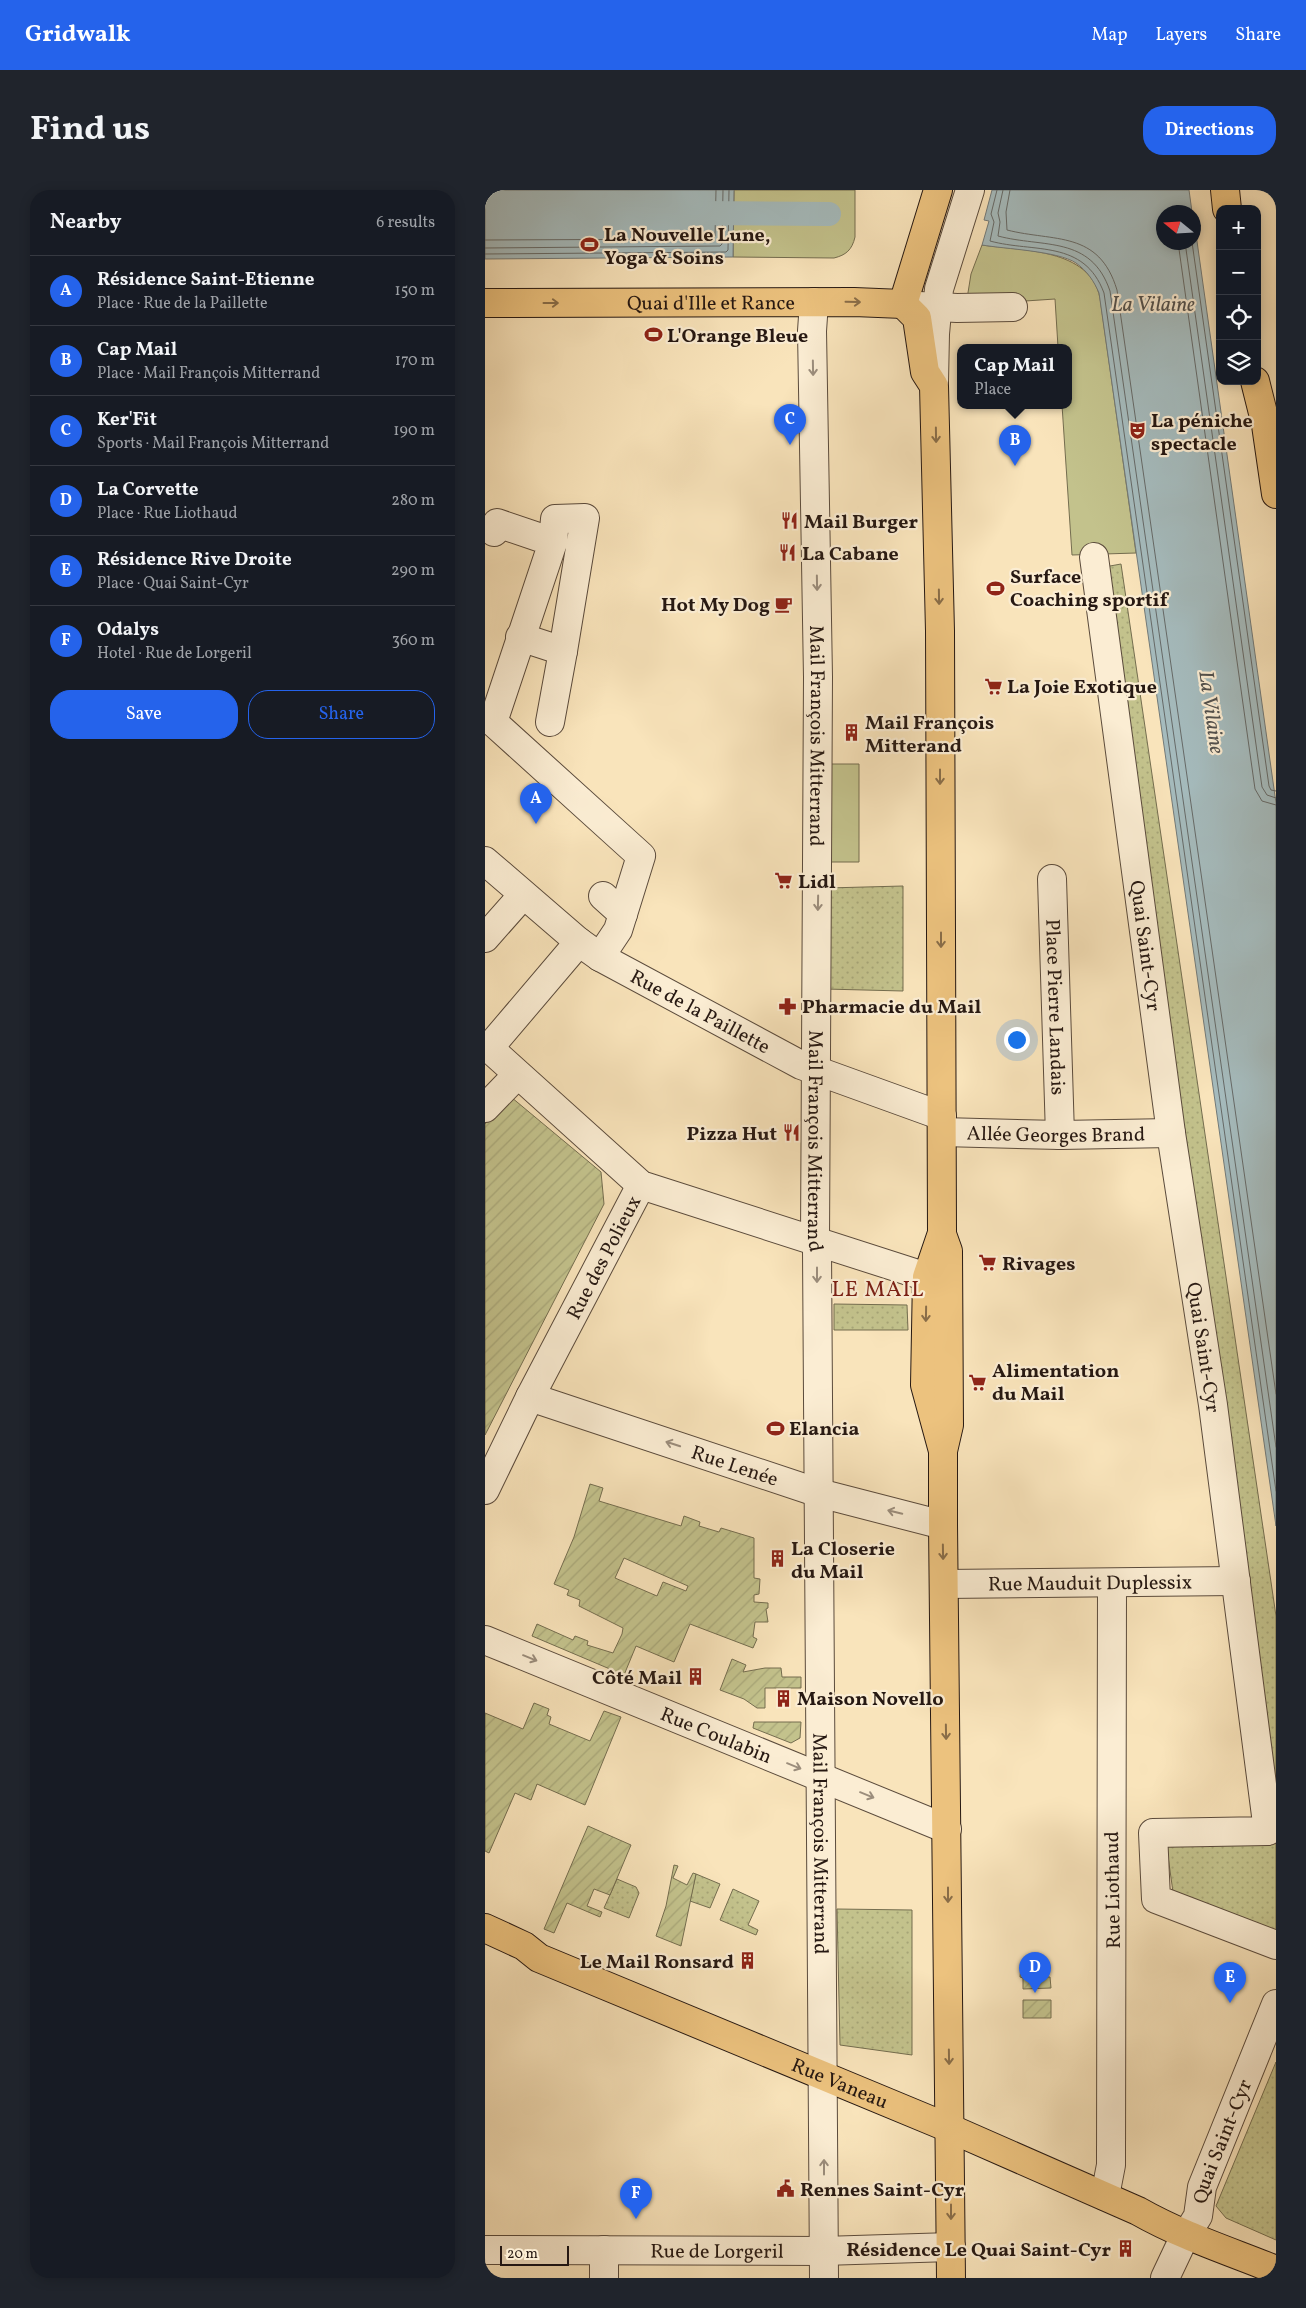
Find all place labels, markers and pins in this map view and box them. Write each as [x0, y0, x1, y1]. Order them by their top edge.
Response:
place label: La Nouvelle Lune, Yoga & Soins [604, 222, 771, 273]
sports icon: La Nouvelle Lune, Yoga & Soins [580, 235, 600, 255]
place label: L'Orange Bleue [667, 323, 808, 351]
sports icon: L'Orange Bleue [643, 325, 663, 345]
pin: C [774, 404, 806, 445]
place label: La péniche spectacle [1151, 408, 1253, 459]
theatre icon: La péniche spectacle [1127, 421, 1147, 441]
pin: B [999, 425, 1031, 466]
place label: Mail Burger [804, 509, 918, 537]
restaurant icon: Mail Burger [780, 511, 800, 531]
place label: La Cabane [802, 541, 899, 569]
restaurant icon: La Cabane [778, 543, 798, 563]
place label: Surface Coaching sportif [1010, 564, 1170, 615]
sports icon: Surface Coaching sportif [986, 578, 1006, 598]
place label: Hot My Dog [661, 592, 770, 620]
cafe icon: Hot My Dog [774, 594, 794, 614]
place label: La Joie Exotique [1007, 674, 1157, 702]
supermarket icon: La Joie Exotique [983, 676, 1003, 696]
place label: Mail François Mitterand [865, 710, 994, 761]
building icon: Mail François Mitterand [841, 723, 861, 743]
pin: A [520, 783, 552, 824]
place label: Lidl [798, 869, 836, 897]
supermarket icon: Lidl [774, 871, 794, 891]
place label: Pharmacie du Mail [802, 994, 981, 1022]
pharmacy icon: Pharmacie du Mail [778, 996, 798, 1016]
place label: Pizza Hut [687, 1121, 777, 1149]
restaurant icon: Pizza Hut [781, 1123, 801, 1143]
place label: Rivages [1002, 1251, 1075, 1279]
supermarket icon: Rivages [978, 1253, 998, 1273]
place label: Alimentation du Mail [992, 1358, 1119, 1409]
supermarket icon: Alimentation du Mail [968, 1372, 988, 1392]
place label: Elancia [789, 1416, 859, 1444]
sports icon: Elancia [765, 1418, 785, 1438]
place label: La Closerie du Mail [791, 1536, 895, 1587]
building icon: La Closerie du Mail [767, 1549, 787, 1569]
place label: Côté Mail [592, 1665, 682, 1693]
building icon: Côté Mail [686, 1667, 706, 1687]
place label: Maison Novello [797, 1686, 944, 1714]
building icon: Maison Novello [773, 1688, 793, 1708]
place label: Le Mail Ronsard [580, 1949, 734, 1977]
building icon: Le Mail Ronsard [738, 1951, 758, 1971]
pin: D [1019, 1952, 1051, 1993]
pin: E [1214, 1962, 1246, 2003]
place label: Rennes Saint-Cyr [800, 2177, 965, 2205]
pin: F [620, 2178, 652, 2219]
public building icon: Rennes Saint-Cyr [776, 2179, 796, 2199]
place label: Résidence Le Quai Saint-Cyr [846, 2237, 1111, 2265]
building icon: Résidence Le Quai Saint-Cyr [1115, 2239, 1135, 2259]

